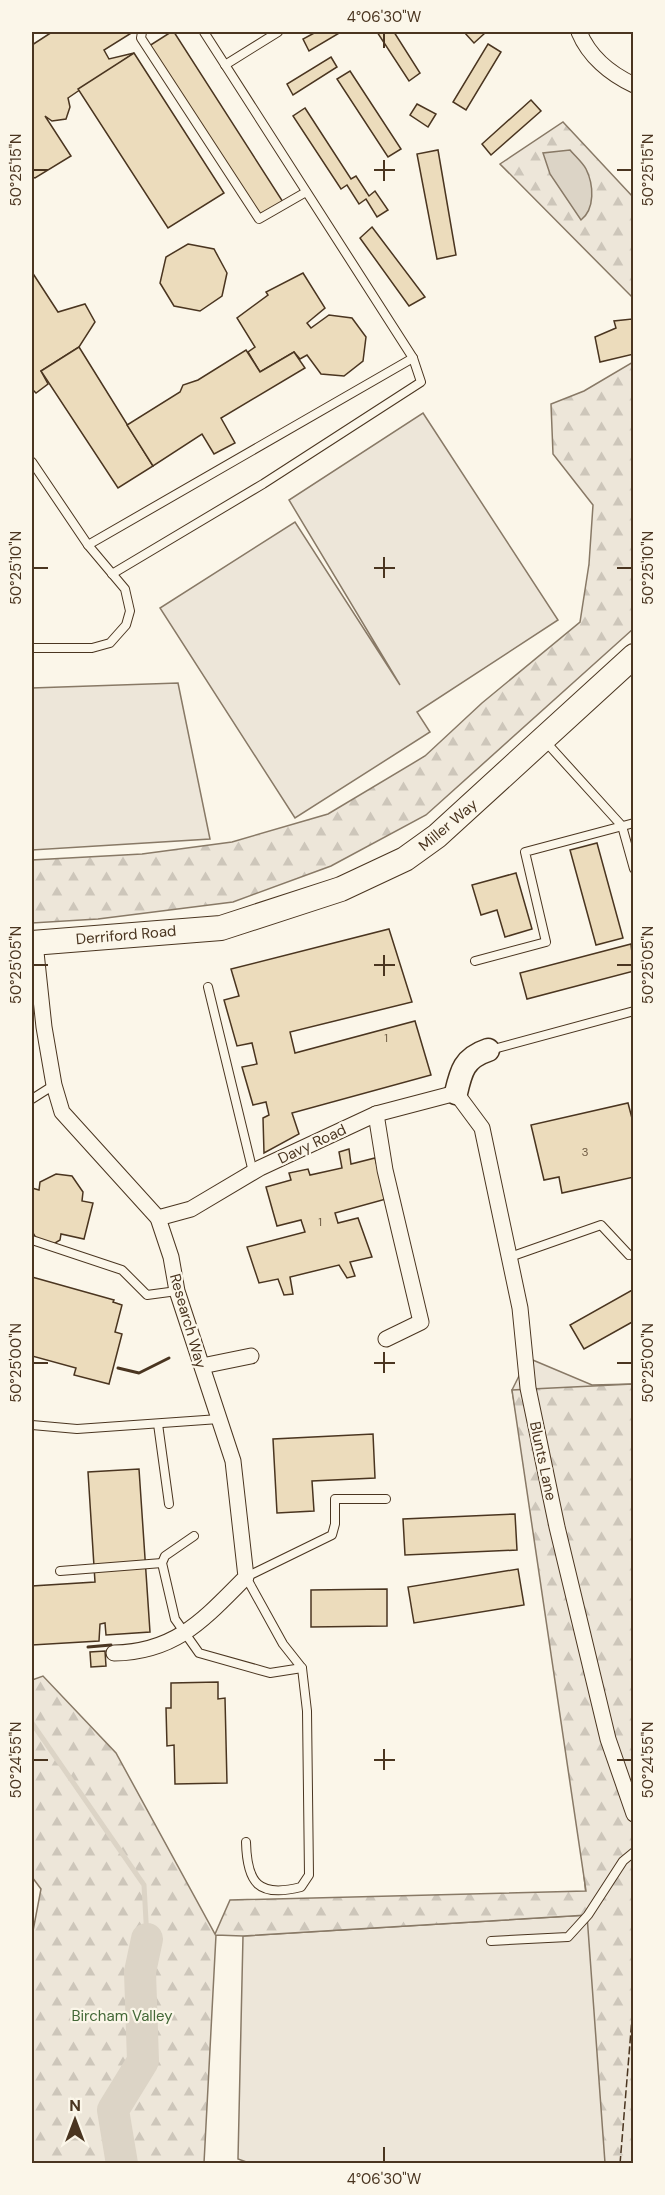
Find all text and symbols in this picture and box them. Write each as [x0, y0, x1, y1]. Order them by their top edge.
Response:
text: 4°06'30"W [347, 7, 422, 27]
text: 50°25'15"N [6, 134, 26, 206]
text: 50°25'15"N [638, 134, 658, 206]
text: 50°25'10"N [6, 531, 26, 605]
text: 50°25'10"N [638, 531, 658, 605]
street label: Miller Way [414, 794, 482, 855]
street label: Derriford Road [75, 921, 177, 949]
text: 50°25'05"N [6, 926, 26, 1004]
text: 50°25'05"N [638, 926, 658, 1004]
house number: 1 [384, 1030, 388, 1046]
street label: Davy Road [275, 1119, 349, 1169]
house number: 3 [581, 1144, 589, 1160]
house number: 1 [318, 1214, 322, 1230]
street label: Research Way [165, 1271, 211, 1371]
text: 50°25'00"N [6, 1323, 26, 1403]
text: 50°25'00"N [638, 1323, 658, 1403]
street label: Blunts Lane [525, 1420, 561, 1502]
text: 50°24'55"N [6, 1722, 26, 1798]
text: 50°24'55"N [638, 1722, 658, 1798]
park label: Bircham Valley [71, 2006, 173, 2026]
north arrow [45, 2090, 105, 2150]
text: N [69, 2095, 81, 2116]
text: 4°06'30"W [347, 2169, 422, 2189]

